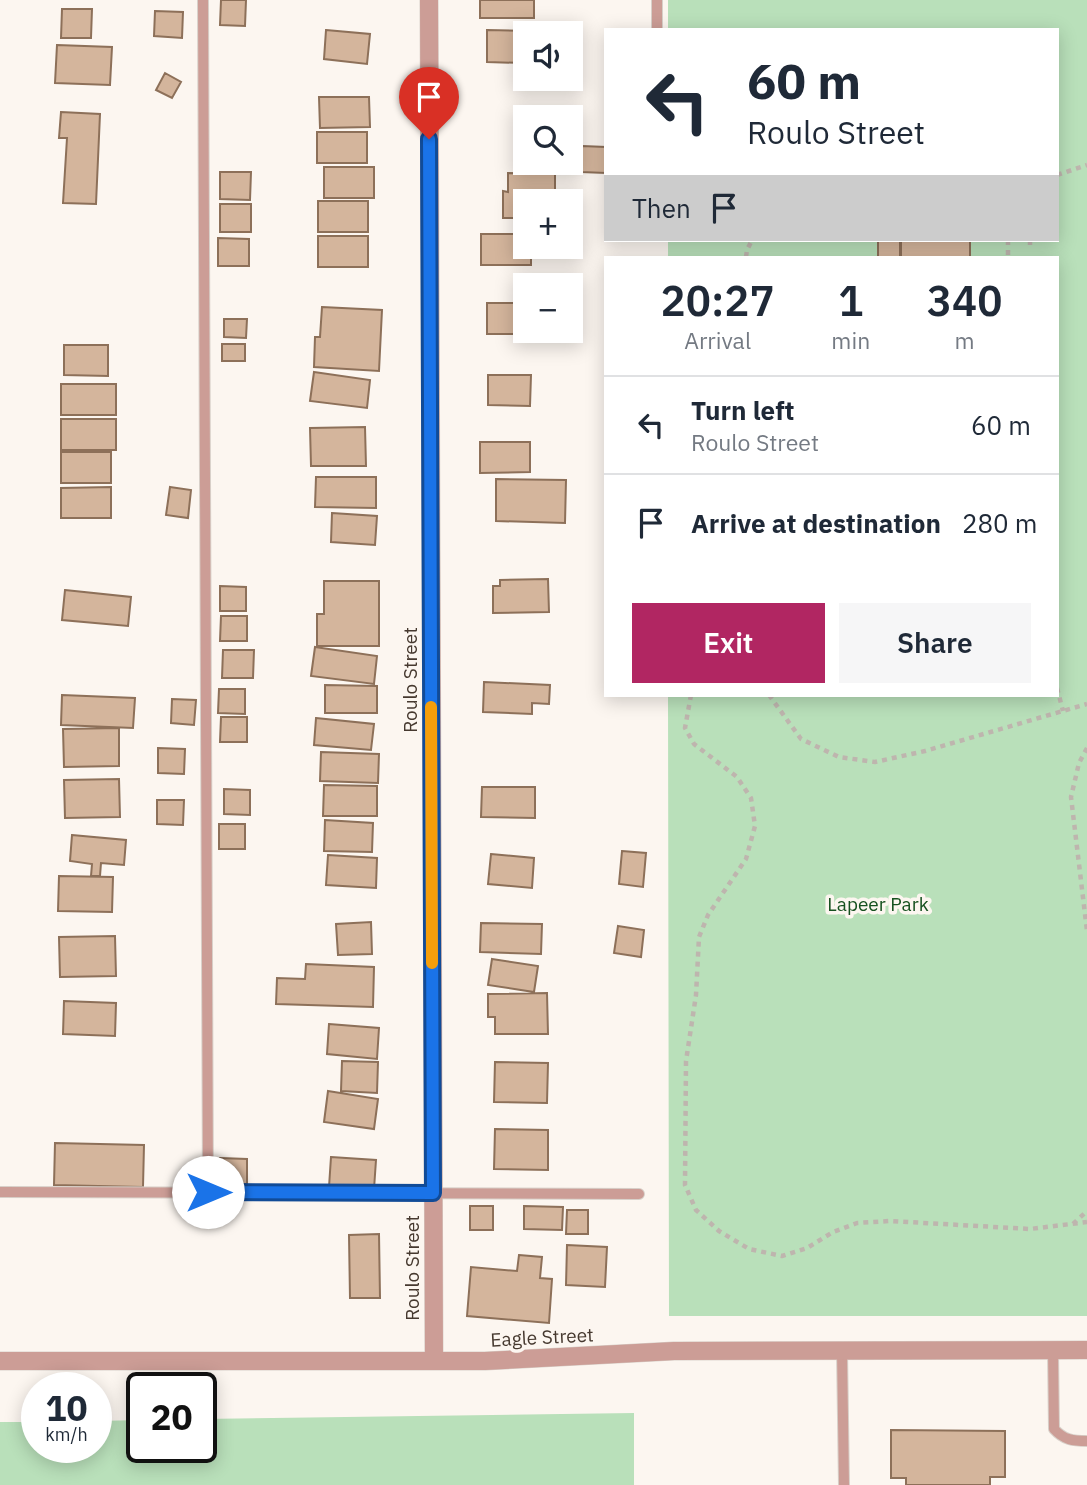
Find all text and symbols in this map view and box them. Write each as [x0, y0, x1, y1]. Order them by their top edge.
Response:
map controls [513, 21, 583, 343]
button: sound [513, 21, 583, 91]
text: 60 m [747, 49, 861, 112]
icon: left [632, 56, 723, 147]
pin [399, 67, 459, 139]
icon: arrive [410, 78, 448, 116]
button: search [513, 105, 583, 175]
text: Roulo Street [747, 111, 925, 153]
button: + [513, 189, 583, 259]
icon: arrive [705, 189, 743, 227]
text: Then [632, 191, 691, 225]
button: − [513, 273, 583, 343]
text: 20:27 [661, 273, 775, 328]
text: 1 [838, 273, 863, 328]
text: 340 [927, 273, 1002, 328]
text: Arrival [684, 325, 751, 355]
text: min [831, 325, 870, 355]
text: m [955, 325, 975, 355]
text: Turn left [691, 393, 794, 427]
icon: left [632, 406, 670, 444]
text: 60 m [971, 408, 1031, 442]
text: Roulo Street [691, 427, 819, 457]
icon: arrive [632, 504, 670, 542]
text: Arrive at destination [691, 506, 941, 540]
text: 280 m [962, 506, 1038, 540]
button: Exit [632, 603, 825, 683]
button: Share [839, 603, 1031, 683]
street label: Roulo Street [398, 627, 422, 733]
park label: Lapeer Park [827, 892, 929, 916]
position arrow [171, 1155, 245, 1229]
street label: Roulo Street [400, 1215, 424, 1321]
street label: Eagle Street [490, 1322, 594, 1352]
speed limit sign: 20 [126, 1372, 217, 1463]
text: 10 [45, 1385, 88, 1431]
text: km/h [45, 1423, 88, 1446]

